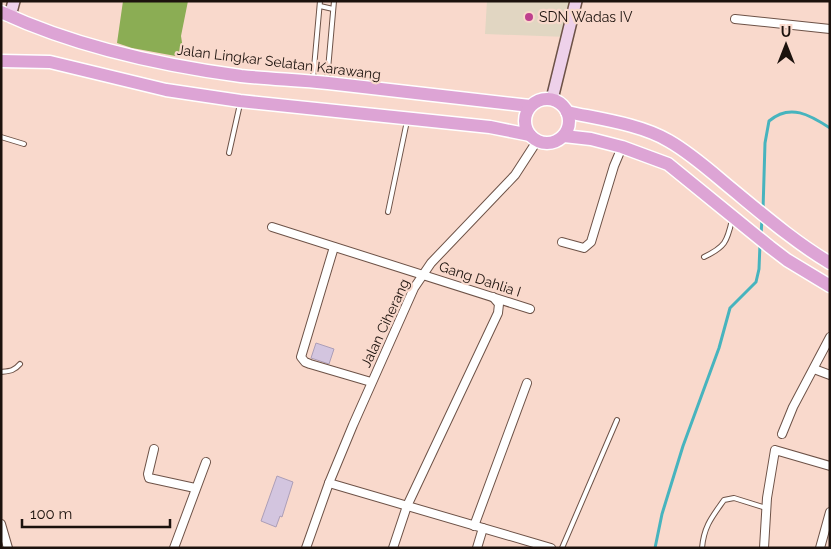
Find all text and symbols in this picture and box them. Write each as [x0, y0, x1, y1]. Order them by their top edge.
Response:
place label: SDN Wadas IV [539, 9, 633, 25]
marker: SDN Wadas IV [523, 11, 535, 23]
north arrow [761, 20, 811, 70]
text: U [781, 24, 791, 40]
street label: Jalan Lingkar Selatan Karawang [176, 42, 382, 82]
street label: Gang Dahlia I [437, 258, 523, 300]
street label: Jalan Ciherang [358, 276, 412, 370]
scale bar [22, 496, 170, 528]
text: 100 m [30, 505, 72, 523]

